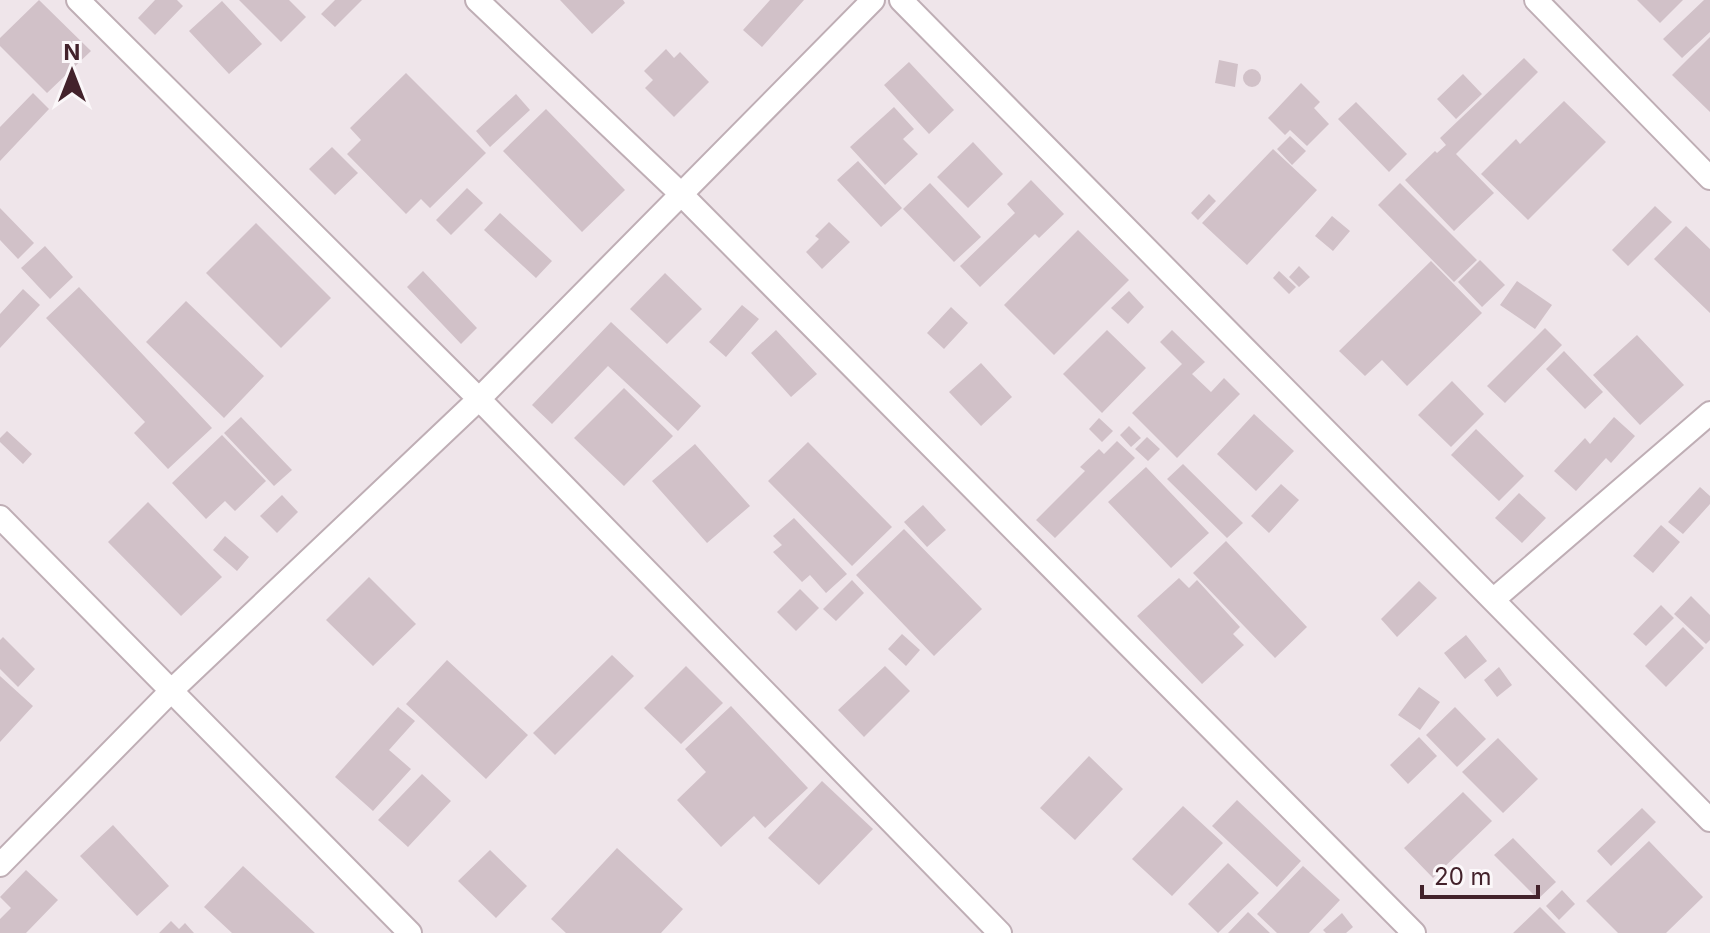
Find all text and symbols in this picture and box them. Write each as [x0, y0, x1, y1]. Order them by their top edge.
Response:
north arrow [32, 32, 112, 112]
text: N [64, 39, 80, 65]
scale bar [1422, 849, 1538, 899]
text: 20 m [1434, 862, 1492, 891]

